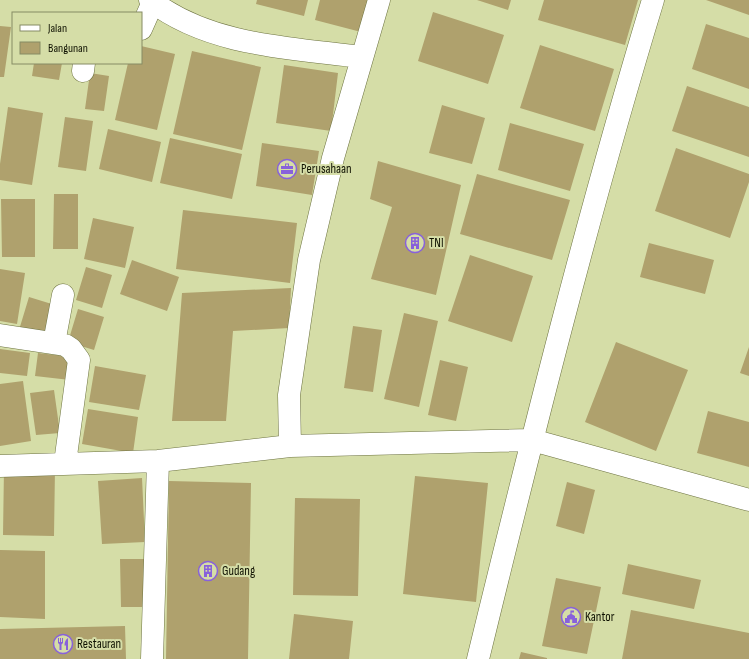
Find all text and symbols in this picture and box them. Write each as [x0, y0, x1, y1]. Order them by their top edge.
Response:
legend [12, 12, 142, 64]
text: Jalan [47, 21, 67, 36]
text: Bangunan [48, 41, 88, 56]
office icon: Perusahaan [276, 158, 298, 180]
place label: Perusahaan [301, 161, 352, 177]
building icon: TNI [404, 232, 426, 254]
place label: TNI [429, 235, 444, 251]
building icon: Gudang [197, 560, 219, 582]
place label: Gudang [222, 563, 255, 579]
public building icon: Kantor [560, 606, 582, 628]
place label: Kantor [585, 609, 615, 625]
restaurant icon: Restauran [52, 633, 74, 655]
place label: Restauran [77, 636, 121, 652]

